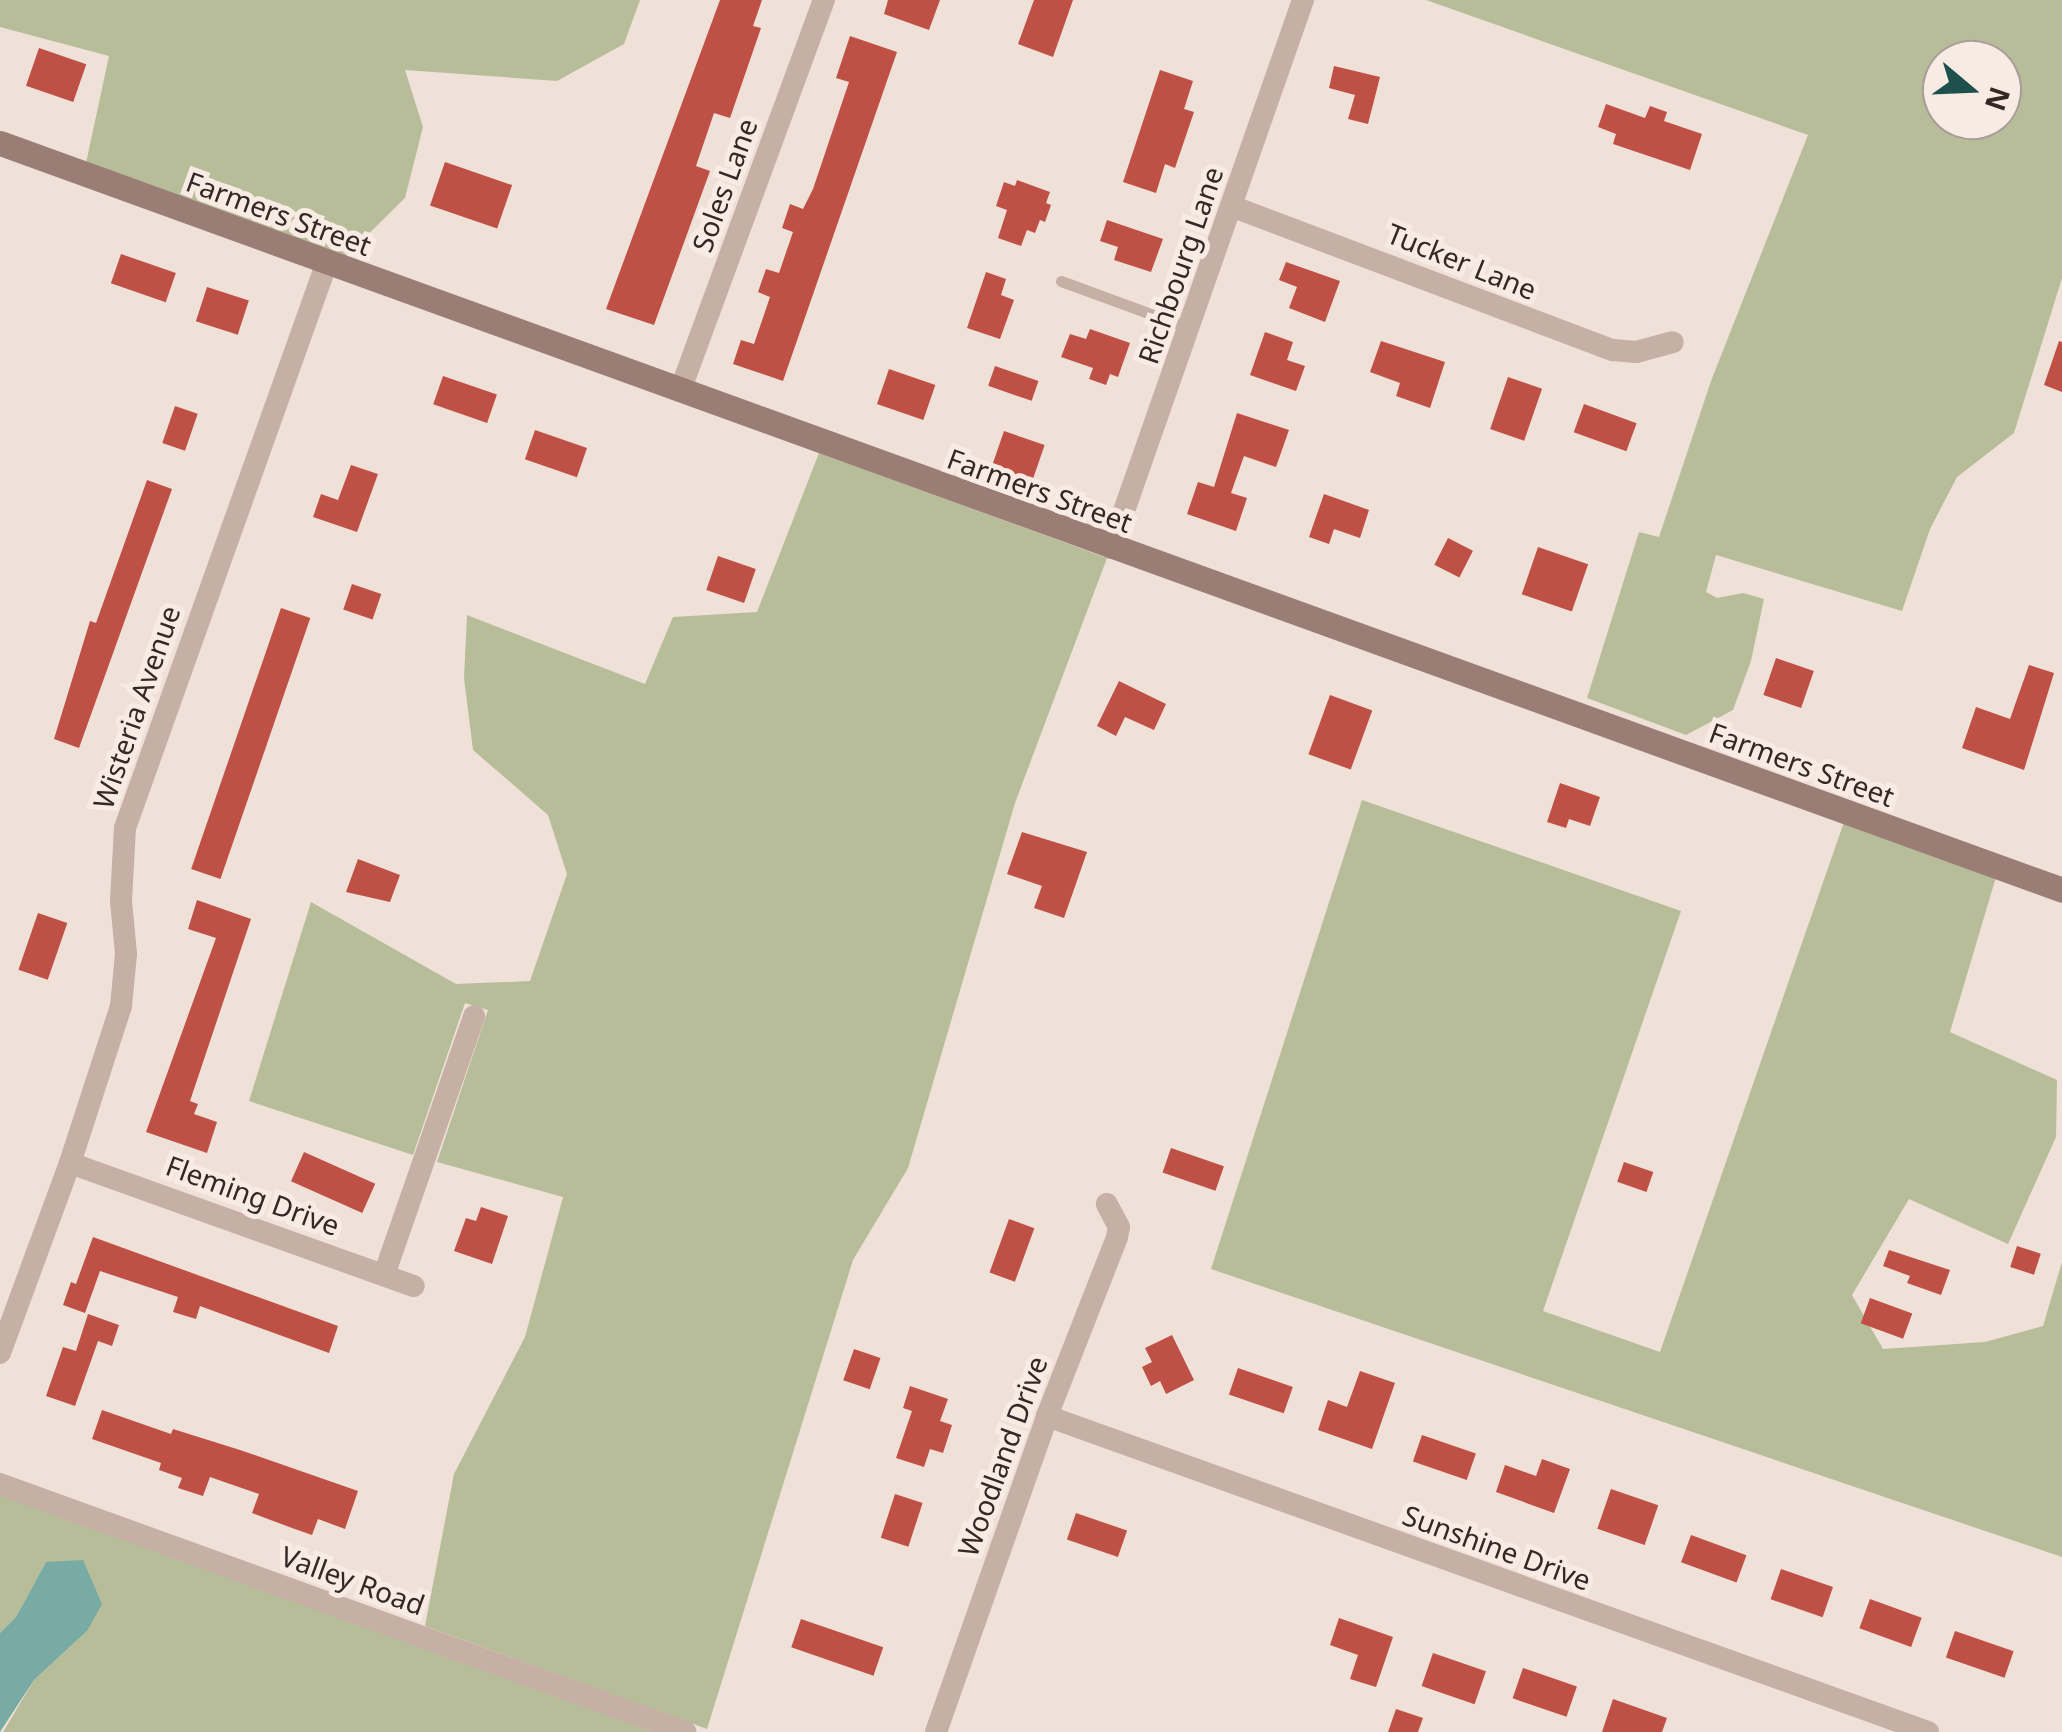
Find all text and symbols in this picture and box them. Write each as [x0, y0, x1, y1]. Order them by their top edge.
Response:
north arrow [1922, 40, 2022, 140]
text: N [1977, 82, 2020, 116]
street label: Soles Lane [684, 114, 764, 256]
street label: Richbourg Lane [1131, 162, 1229, 368]
street label: Farmers Street [182, 164, 376, 262]
street label: Tucker Lane [1382, 216, 1542, 306]
street label: Farmers Street [943, 441, 1137, 539]
street label: Wisteria Avenue [85, 601, 187, 813]
street label: Farmers Street [1705, 715, 1899, 813]
street label: Fleming Drive [162, 1148, 344, 1242]
street label: Woodland Drive [950, 1351, 1054, 1561]
street label: Sunshine Drive [1398, 1497, 1596, 1597]
street label: Valley Road [277, 1538, 429, 1622]

